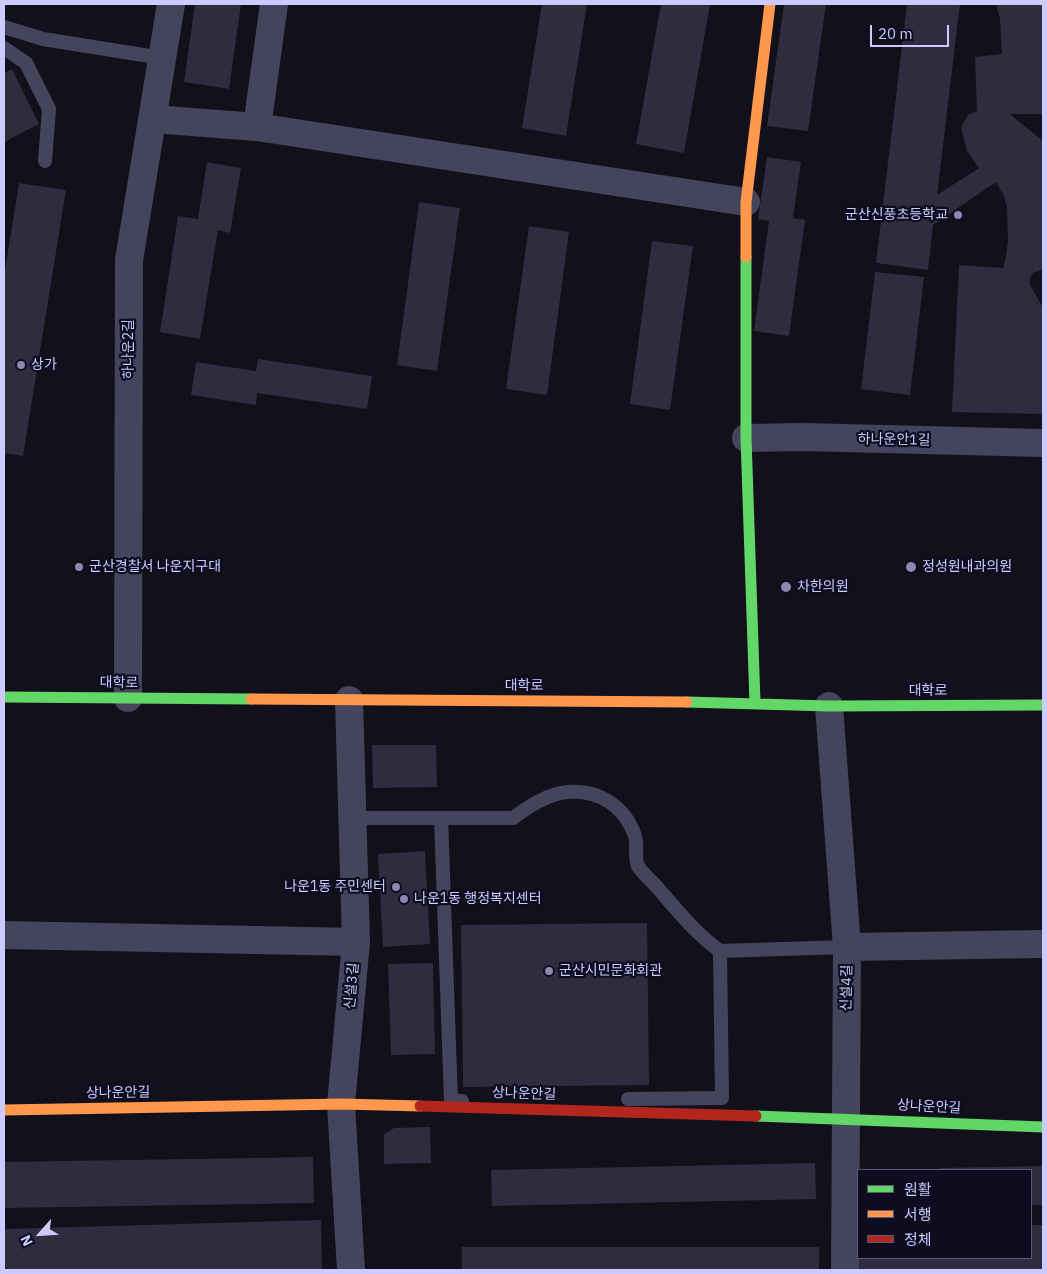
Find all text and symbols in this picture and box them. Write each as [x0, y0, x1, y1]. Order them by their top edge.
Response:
scale bar [872, 15, 951, 47]
text: 20 m [878, 24, 913, 43]
place label: 군산신풍초등학교 [845, 207, 948, 223]
marker: 군산신풍초등학교 [952, 209, 964, 221]
street label: 하나운2길 [121, 319, 137, 379]
place label: 상가 [31, 357, 57, 373]
marker: 상가 [15, 359, 27, 371]
street label: 하나운안1길 [857, 431, 931, 449]
place label: 군산경찰서 나운지구대 [89, 559, 221, 575]
place label: 정성원내과의원 [922, 559, 1012, 575]
marker: 정성원내과의원 [904, 560, 918, 574]
marker: 군산경찰서 나운지구대 [73, 561, 85, 573]
place label: 차한의원 [797, 579, 849, 595]
marker: 차한의원 [779, 580, 793, 594]
street label: 대학로 [100, 674, 138, 692]
street label: 대학로 [505, 678, 543, 694]
street label: 대학로 [909, 683, 947, 699]
place label: 나운1동 주민센터 [284, 879, 386, 895]
marker: 나운1동 주민센터 [390, 881, 402, 893]
place label: 나운1동 행정복지센터 [414, 891, 542, 907]
marker: 나운1동 행정복지센터 [398, 893, 410, 905]
street label: 신설3길 [342, 962, 362, 1010]
place label: 군산시민문화회관 [559, 963, 662, 979]
street label: 신설4길 [838, 964, 856, 1012]
marker: 군산시민문화회관 [543, 965, 555, 977]
street label: 상나운안길 [86, 1084, 150, 1102]
street label: 상나운안길 [492, 1084, 556, 1104]
street label: 상나운안길 [896, 1097, 962, 1117]
legend [857, 1169, 1032, 1259]
text: 원활 [904, 1180, 932, 1199]
text: 서행 [904, 1205, 932, 1224]
north arrow [15, 1209, 65, 1259]
text: 정체 [904, 1230, 932, 1249]
text: N [16, 1232, 37, 1249]

